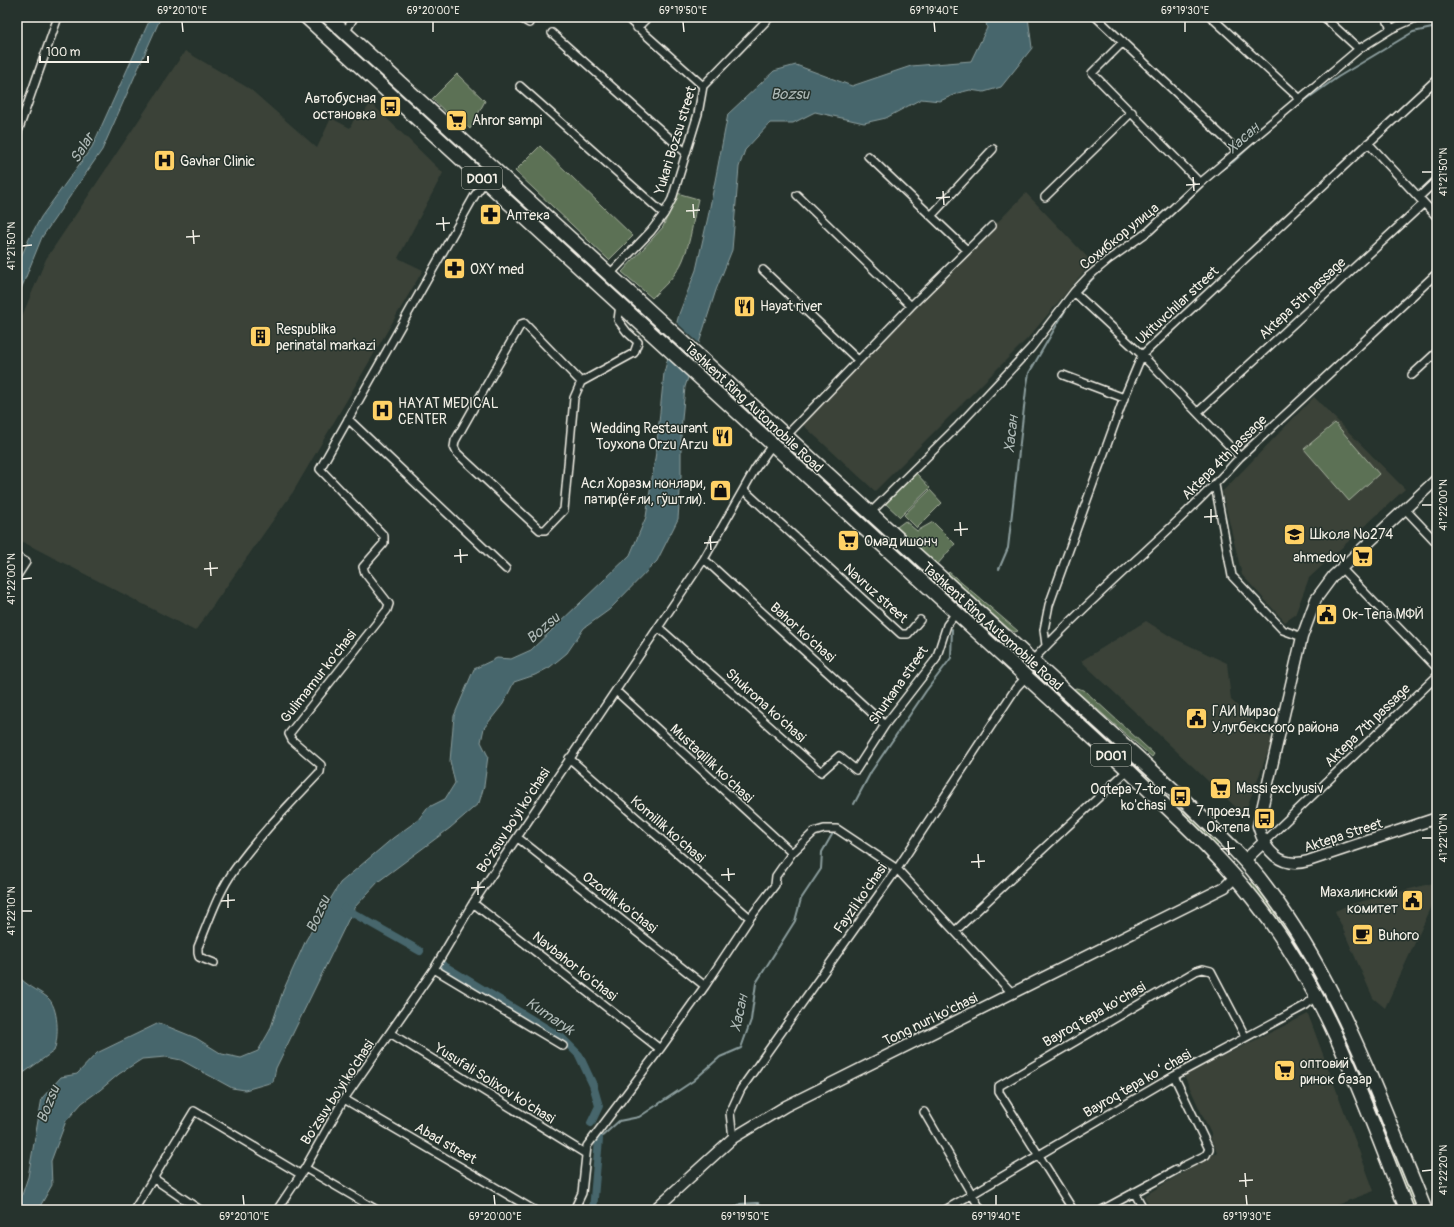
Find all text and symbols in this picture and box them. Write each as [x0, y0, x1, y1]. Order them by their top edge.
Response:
text: 69°20'10"E [157, 5, 207, 17]
text: 69°20'00"E [407, 5, 459, 17]
text: 69°19'50"E [659, 5, 707, 17]
text: 69°19'40"E [910, 5, 958, 17]
text: 69°19'30"E [1161, 5, 1209, 17]
scale bar [40, 38, 148, 64]
text: 100 m [46, 45, 81, 60]
street label: Yukari Bozsu street [651, 84, 700, 197]
water label: Bozsu [771, 85, 811, 104]
place label: Автобусная остановка [304, 90, 376, 123]
bus stop icon: Автобусная остановка [378, 93, 404, 119]
supermarket icon: Ahror sampi [443, 107, 469, 133]
place label: Ahror sampi [472, 112, 543, 129]
water label: Хасан [1223, 118, 1265, 158]
water label: Salar [66, 128, 100, 167]
text: 41°21'50"N [1438, 147, 1450, 196]
hospital icon: Gavhar Clinic [152, 148, 178, 174]
place label: Gavhar Clinic [180, 153, 255, 170]
road number: D001 [462, 167, 502, 189]
street label: Сохибкор улица [1076, 199, 1162, 273]
pharmacy icon: Аптека [478, 202, 504, 228]
place label: Аптека [506, 207, 550, 224]
text: 41°21'50"N [6, 221, 18, 270]
street label: Aktepa 5th passage [1255, 254, 1349, 343]
pharmacy icon: OXY med [442, 256, 468, 282]
place label: OXY med [470, 261, 524, 278]
street label: Ukituvchilar street [1132, 262, 1222, 348]
restaurant icon: Hayat river [732, 293, 758, 319]
place label: Hayat river [760, 298, 822, 315]
place label: Respublika perinatal markazi [276, 321, 376, 354]
building icon: Respublika perinatal markazi [248, 324, 274, 350]
street label: Tashkent Ring Automobile Road [681, 339, 827, 476]
place label: HAYAT MEDICAL CENTER [398, 395, 499, 428]
hospital icon: HAYAT MEDICAL CENTER [369, 398, 395, 424]
street label: Aktepa 4th passage [1178, 411, 1270, 503]
water label: Хасан [1000, 413, 1023, 454]
place label: Wedding Restaurant Toyxona Orzu Arzu [590, 420, 708, 453]
restaurant icon: Wedding Restaurant Toyxona Orzu Arzu [710, 423, 736, 449]
place label: Асл Хоразм нонлари, патир(ёғли, гўштли). [580, 475, 706, 508]
shop icon: Асл Хоразм нонлари, патир(ёғли, гўштли). [708, 478, 734, 504]
text: 41°22'00"N [1438, 479, 1450, 531]
school or university icon: Школа №274 [1282, 521, 1308, 547]
place label: Школа №274 [1310, 526, 1393, 543]
supermarket icon: Омад ишонч [836, 528, 862, 554]
place label: Омад ишонч [864, 533, 938, 550]
supermarket icon: ahmedov [1349, 544, 1375, 570]
place label: ahmedov [1293, 549, 1346, 566]
text: 41°22'00"N [6, 553, 18, 605]
street label: Tashkent Ring Automobile Road [919, 559, 1067, 694]
street label: Navruz street [840, 560, 912, 627]
street label: Bahor ko'chasi [767, 599, 839, 666]
public building icon: Ок-Тепа МФЙ [1314, 601, 1340, 627]
place label: Ок-Тепа МФЙ [1342, 606, 1423, 623]
water label: Bozsu [523, 608, 565, 648]
street label: Gulimamur ko'chasi [277, 626, 360, 726]
street label: Shurkana street [865, 642, 932, 728]
street label: Shukrona ko'chasi [722, 665, 810, 746]
street label: Aktepa 7th passage [1321, 680, 1414, 771]
place label: ГАИ Мирзо Улугбекского района [1212, 703, 1339, 736]
public building icon: ГАИ Мирзо Улугбекского района [1184, 706, 1210, 732]
street label: Mustaqillik ko'chasi [666, 720, 757, 807]
road number: D001 [1091, 744, 1131, 766]
street label: Bo'zsuv bo'yi ko'chasi [473, 764, 554, 876]
supermarket icon: Massi exclyusiv [1208, 775, 1234, 801]
place label: Massi exclyusiv [1236, 780, 1323, 797]
place label: Oqtepa 7-tor ko'chasi [1090, 781, 1166, 814]
bus stop icon: Oqtepa 7-tor ko'chasi [1168, 784, 1194, 810]
street label: Komillik ko'chasi [627, 792, 709, 867]
place label: 7 проезд Октепа [1196, 803, 1251, 836]
bus stop icon: 7 проезд Октепа [1252, 806, 1278, 832]
text: 41°22'10"N [1438, 813, 1450, 862]
street label: Aktepa Street [1302, 815, 1385, 856]
street label: Fayzli ko'chasi [830, 860, 891, 936]
street label: Ozodlik ko'chasi [579, 868, 661, 937]
place label: Махалинский комитет [1320, 884, 1398, 917]
text: 41°22'10"N [6, 886, 18, 935]
public building icon: Махалинский комитет [1400, 887, 1426, 913]
water label: Bozsu [302, 892, 336, 936]
cafe icon: Buhoro [1349, 922, 1375, 948]
place label: Buhoro [1378, 927, 1420, 944]
street label: Navbahor ko'chasi [529, 928, 621, 1005]
street label: Bayroq tepa ko'chasi [1040, 978, 1149, 1051]
street label: Tong nuri ko'chasi [880, 989, 981, 1050]
water label: Хасан [726, 992, 753, 1033]
water label: Kumaryk [522, 993, 579, 1040]
street label: Bo'zsuv bo'yi ko'chasi [297, 1036, 378, 1148]
street label: Yusufali Solixov ko'chasi [431, 1039, 558, 1128]
street label: Bayroq tepa koʻchasi [1080, 1045, 1195, 1121]
place label: оптовий ринок базар [1300, 1055, 1372, 1088]
supermarket icon: оптовий ринок базар [1272, 1058, 1298, 1084]
water label: Bozsu [32, 1082, 65, 1126]
street label: Abad street [412, 1119, 480, 1168]
text: 41°22'20"N [1438, 1145, 1450, 1195]
text: 69°20'10"E [219, 1211, 269, 1223]
text: 69°20'00"E [469, 1211, 521, 1223]
text: 69°19'50"E [721, 1211, 769, 1223]
text: 69°19'40"E [972, 1211, 1020, 1223]
text: 69°19'30"E [1223, 1211, 1271, 1223]

